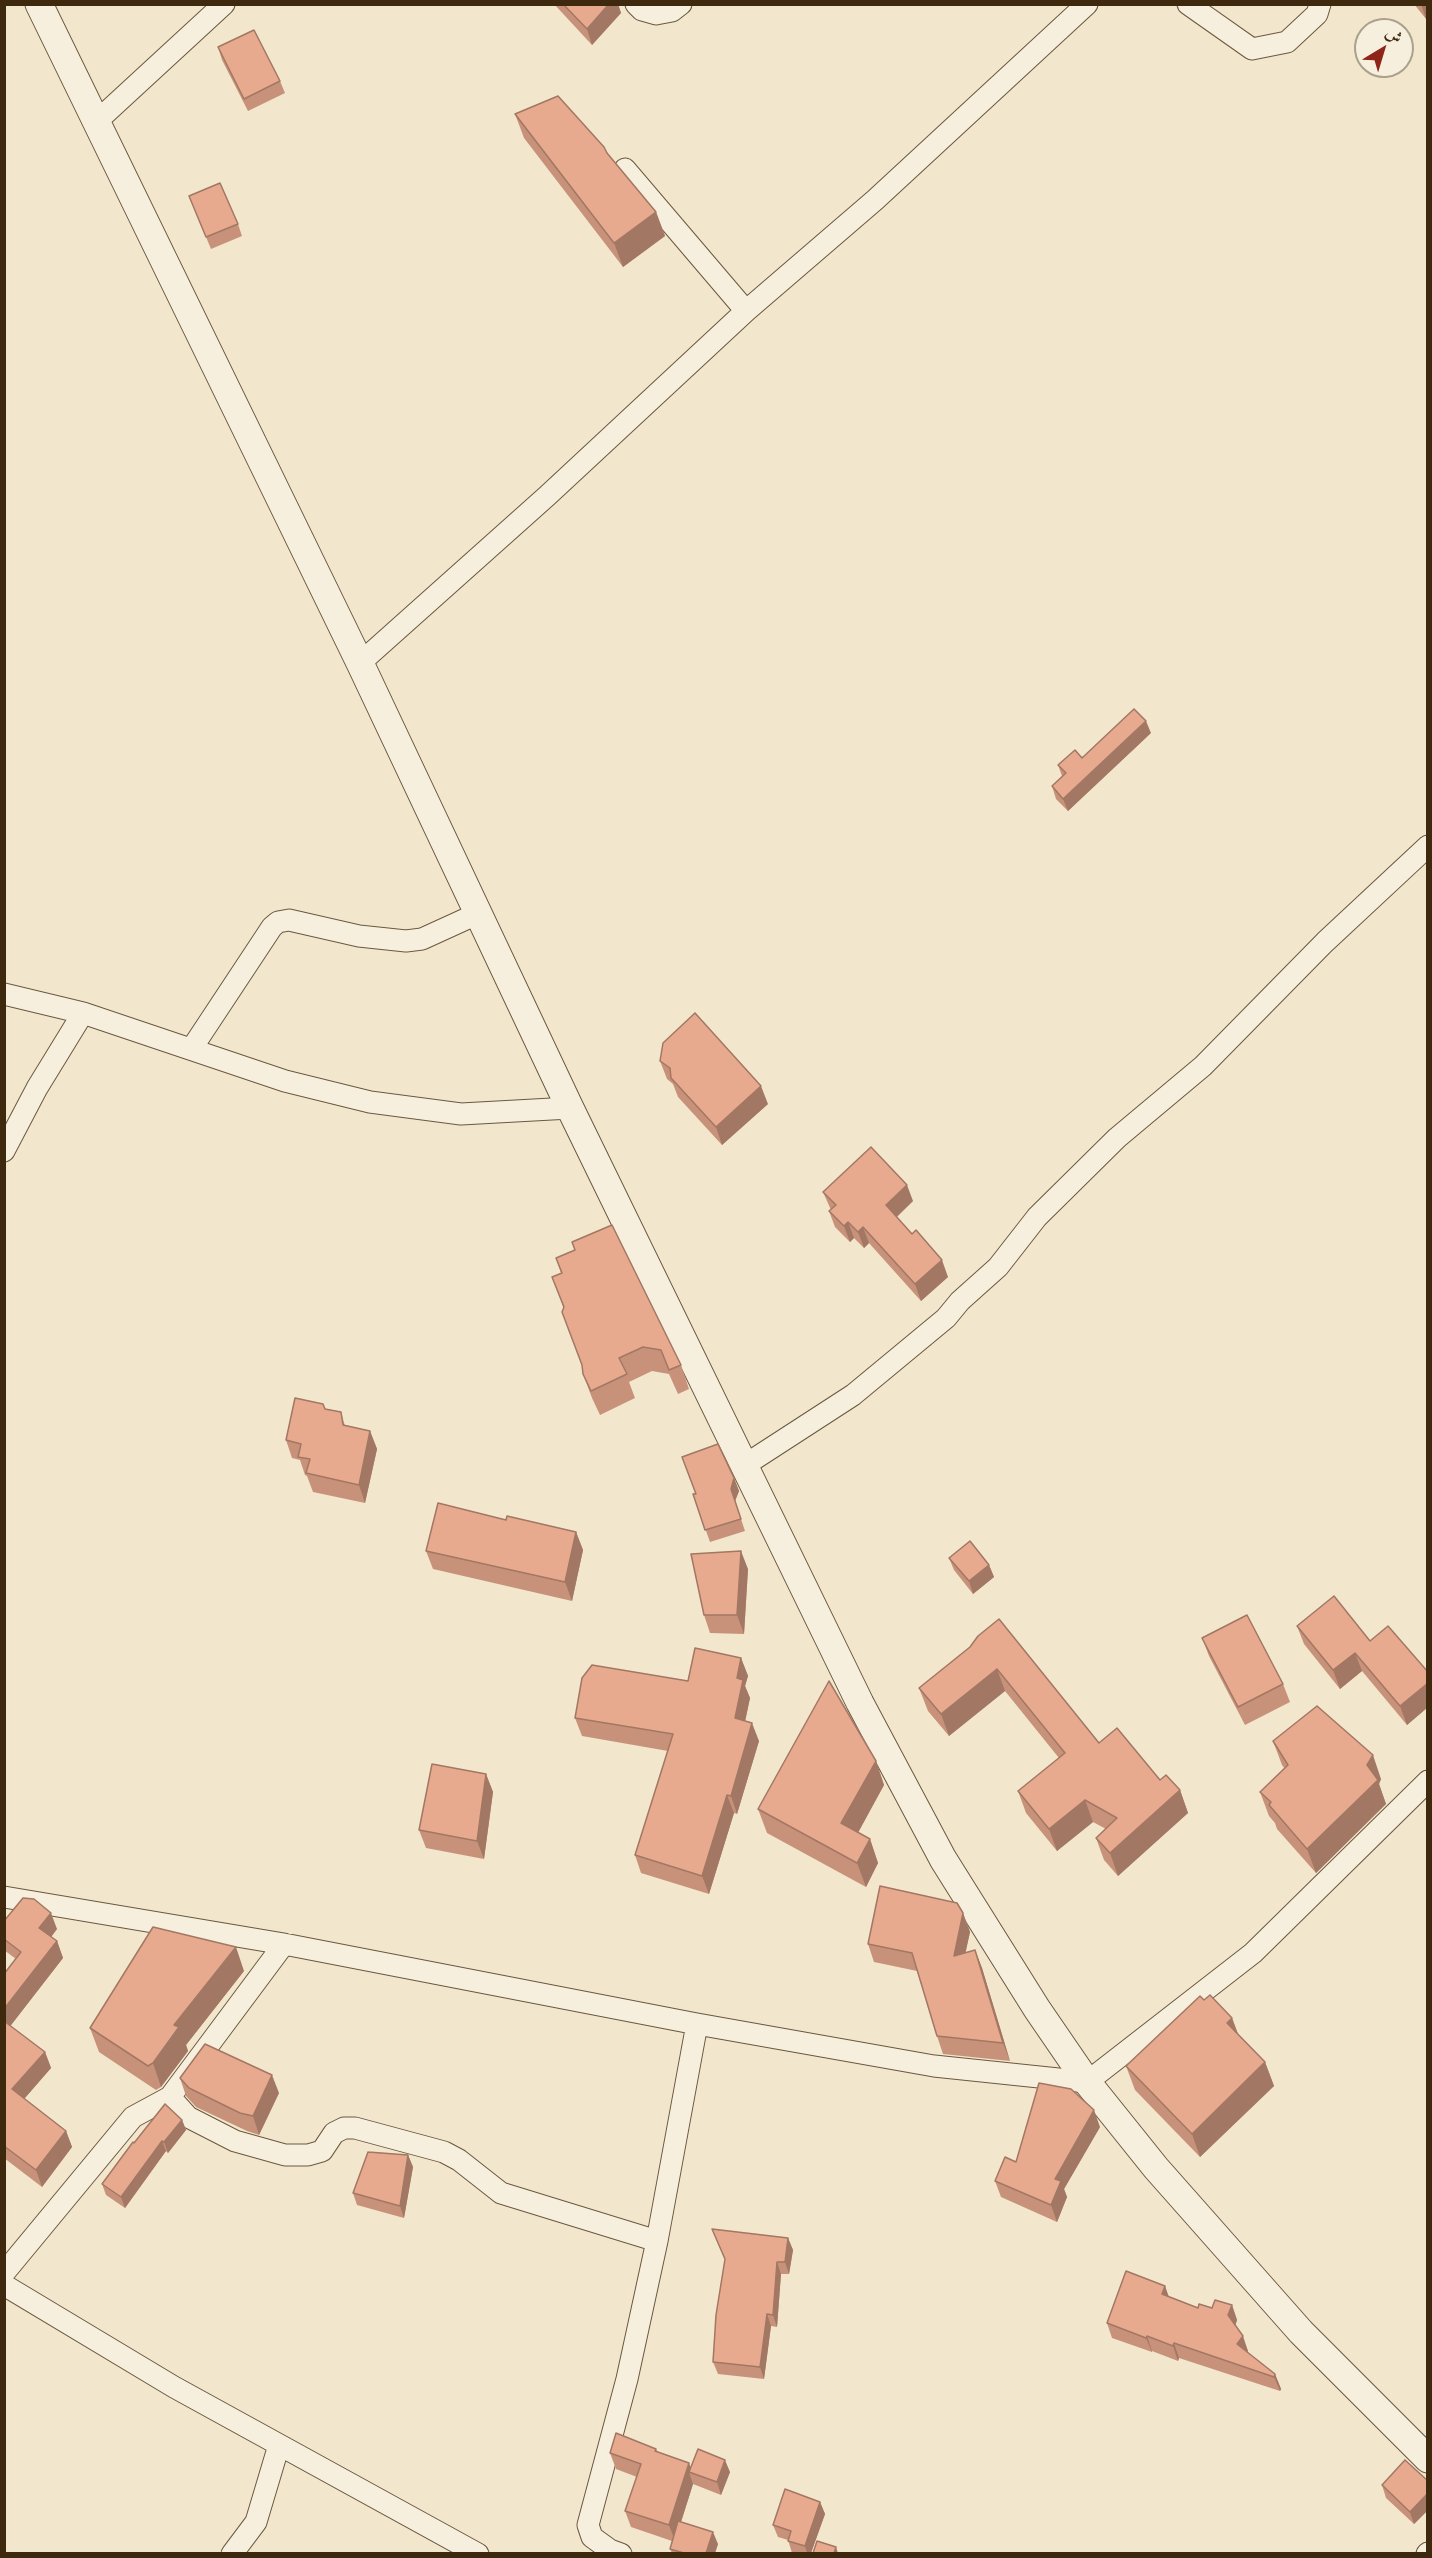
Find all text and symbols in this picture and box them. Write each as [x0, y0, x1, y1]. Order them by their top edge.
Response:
north arrow [1354, 18, 1414, 78]
text: ش [1381, 22, 1407, 49]

